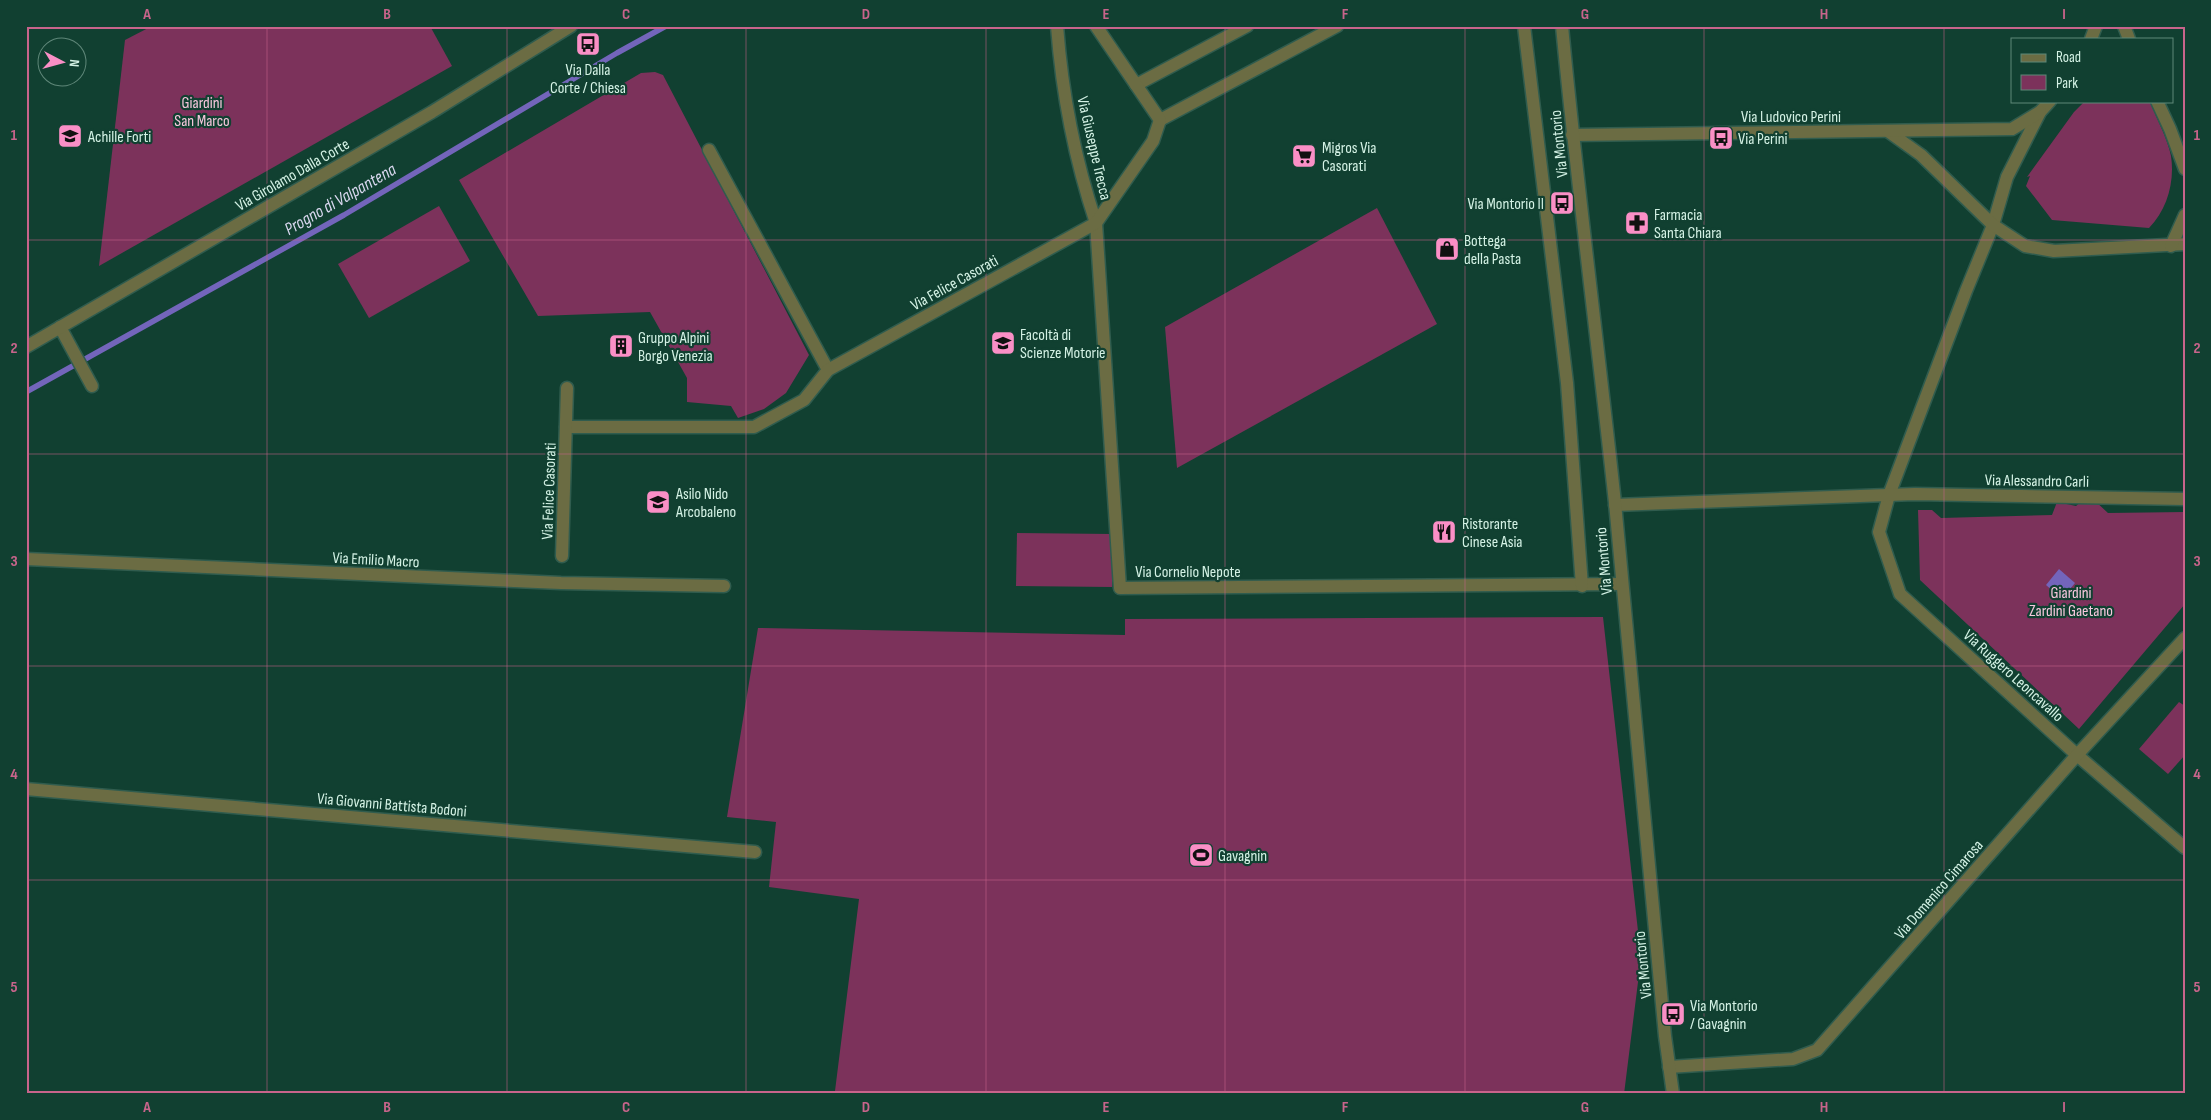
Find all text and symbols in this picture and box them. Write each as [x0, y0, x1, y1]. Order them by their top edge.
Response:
text: A [142, 5, 151, 24]
text: B [383, 5, 391, 24]
text: C [622, 5, 630, 24]
text: D [862, 5, 870, 24]
text: E [1103, 5, 1110, 24]
text: F [1342, 5, 1349, 24]
text: G [1581, 5, 1589, 24]
text: H [1820, 5, 1828, 24]
text: I [2062, 5, 2066, 24]
bus stop icon: Via Dalla Corte / Chiesa [575, 31, 601, 57]
north arrow [38, 38, 88, 88]
legend [2011, 38, 2174, 102]
text: Road [2056, 48, 2081, 67]
text: N [66, 59, 83, 68]
place label: Via Dalla Corte / Chiesa [550, 61, 626, 98]
text: Park [2056, 74, 2078, 93]
park label: Giardini San Marco [174, 94, 230, 131]
street label: Via Giuseppe Trecca [1072, 95, 1115, 202]
street label: Via Ludovico Perini [1741, 108, 1841, 127]
street label: Via Montorio [1547, 109, 1572, 178]
school or university icon: Achille Forti [57, 123, 83, 149]
bus stop icon: Via Perini [1708, 125, 1734, 151]
text: 1 [11, 126, 18, 145]
text: 1 [2194, 126, 2201, 145]
place label: Achille Forti [87, 128, 151, 147]
place label: Via Perini [1738, 130, 1787, 149]
street label: Via Girolamo Dalla Corte [232, 135, 353, 216]
place label: Migros Via Casorati [1322, 139, 1376, 176]
supermarket icon: Migros Via Casorati [1291, 143, 1317, 169]
water label: Progno di Valpantena [281, 159, 400, 240]
bus stop icon: Via Montorio II [1549, 190, 1575, 216]
place label: Via Montorio II [1467, 195, 1544, 214]
place label: Farmacia Santa Chiara [1654, 206, 1722, 243]
pharmacy icon: Farmacia Santa Chiara [1624, 210, 1650, 236]
place label: Bottega della Pasta [1464, 232, 1521, 269]
shop icon: Bottega della Pasta [1434, 236, 1460, 262]
street label: Via Felice Casorati [908, 251, 1002, 315]
place label: Facoltà di Scienze Motorie [1020, 326, 1106, 363]
place label: Gruppo Alpini Borgo Venezia [638, 329, 713, 366]
school or university icon: Facoltà di Scienze Motorie [990, 330, 1016, 356]
building icon: Gruppo Alpini Borgo Venezia [608, 333, 634, 359]
text: 2 [10, 339, 18, 358]
text: 2 [2193, 339, 2201, 358]
street label: Via Felice Casorati [538, 442, 561, 540]
street label: Via Alessandro Carli [1985, 471, 2089, 492]
place label: Asilo Nido Arcobaleno [675, 485, 736, 522]
school or university icon: Asilo Nido Arcobaleno [645, 489, 671, 515]
place label: Ristorante Cinese Asia [1462, 515, 1523, 552]
restaurant icon: Ristorante Cinese Asia [1431, 519, 1457, 545]
street label: Via Montorio [1592, 526, 1617, 595]
street label: Via Emilio Macro [332, 549, 420, 572]
text: 3 [10, 552, 18, 571]
text: 3 [2193, 552, 2201, 571]
street label: Via Cornelio Nepote [1135, 563, 1241, 582]
park label: Giardini Zardini Gaetano [2029, 584, 2113, 621]
street label: Via Ruggero Leoncavallo [1959, 626, 2067, 726]
text: 4 [10, 765, 18, 784]
text: 4 [2193, 765, 2201, 784]
street label: Via Giovanni Battista Bodoni [316, 789, 467, 821]
street label: Via Domenico Cimarosa [1891, 836, 1987, 944]
sports icon: Gavagnin [1188, 842, 1214, 868]
place label: Gavagnin [1218, 847, 1267, 866]
street label: Via Montorio [1631, 930, 1656, 999]
text: 5 [10, 978, 18, 997]
text: 5 [2193, 978, 2201, 997]
place label: Via Montorio / Gavagnin [1690, 997, 1758, 1034]
bus stop icon: Via Montorio / Gavagnin [1660, 1001, 1686, 1027]
text: A [142, 1098, 151, 1117]
text: B [383, 1098, 391, 1117]
text: C [622, 1098, 630, 1117]
text: D [862, 1098, 870, 1117]
text: E [1103, 1098, 1110, 1117]
text: F [1342, 1098, 1349, 1117]
text: G [1581, 1098, 1589, 1117]
text: H [1820, 1098, 1828, 1117]
text: I [2062, 1098, 2066, 1117]

